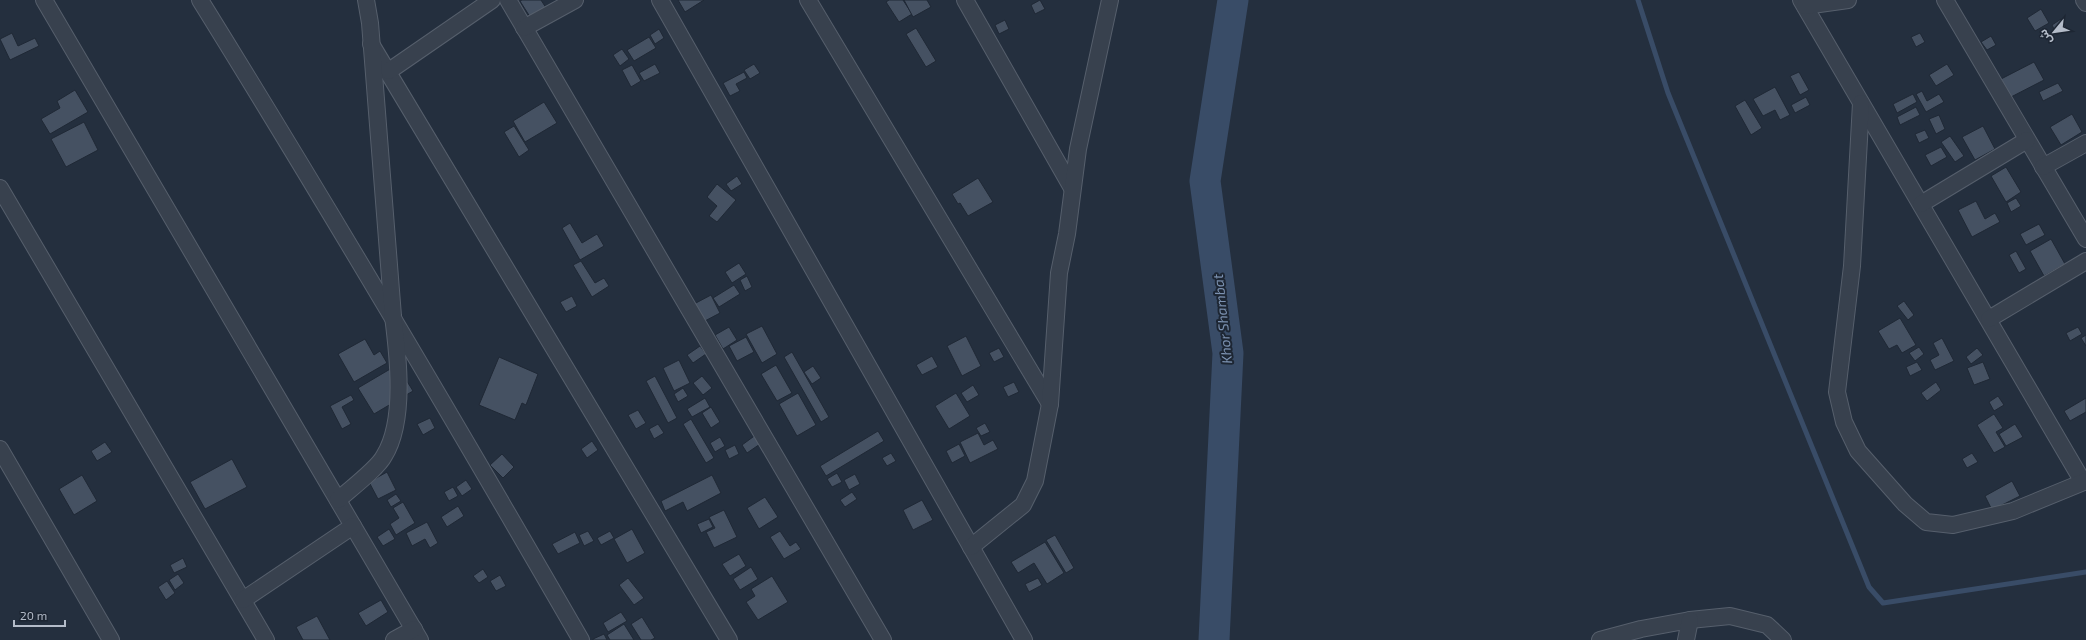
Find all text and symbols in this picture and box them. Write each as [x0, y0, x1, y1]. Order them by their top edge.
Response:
north arrow [2034, 12, 2074, 52]
text: ش [2035, 27, 2055, 47]
water label: Khor Shambat [1209, 273, 1235, 365]
scale bar [14, 602, 65, 628]
text: 20 m [20, 608, 47, 622]

